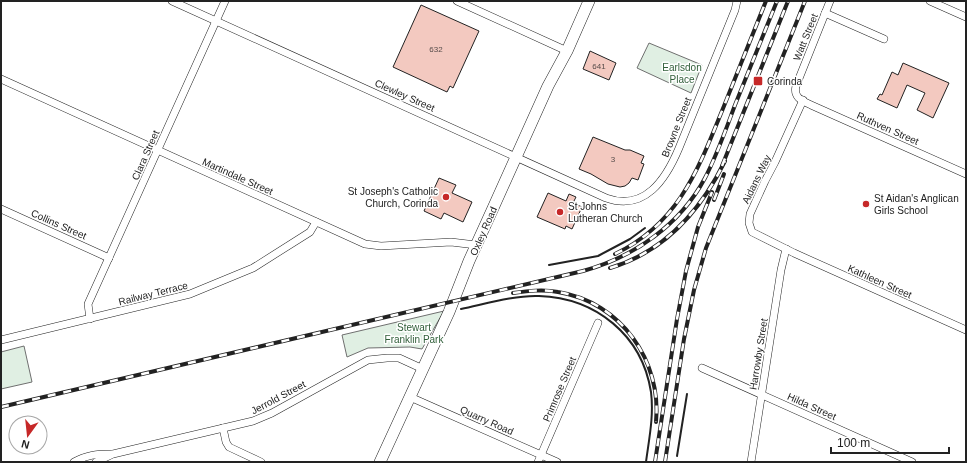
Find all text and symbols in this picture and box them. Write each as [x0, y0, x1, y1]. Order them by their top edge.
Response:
street label: Watt Street [791, 12, 820, 62]
house number: 632 [429, 45, 443, 54]
house number: 641 [592, 62, 606, 71]
park label: Earlsdon Place [662, 62, 702, 85]
marker: Corinda [752, 75, 764, 87]
place label: Corinda [767, 76, 802, 87]
street label: Clewley Street [373, 77, 437, 114]
street label: Browne Street [659, 96, 694, 159]
street label: Ruthven Street [855, 110, 921, 147]
street label: Clara Street [130, 128, 161, 182]
street label: Aidans Way [740, 153, 773, 205]
house number: 3 [611, 155, 616, 164]
street label: Martindale Street [201, 156, 275, 197]
place label: St Joseph's Catholic Church, Corinda [348, 186, 438, 209]
marker: St Joseph's Catholic Church, Corinda [441, 192, 451, 202]
place label: St Aidan's Anglican Girls School [874, 193, 959, 216]
marker: St Aidan's Anglican Girls School [861, 199, 871, 209]
place label: St Johns Lutheran Church [568, 201, 643, 224]
street label: Oxley Road [468, 205, 499, 257]
street label: Collins Street [29, 207, 88, 242]
marker: St Johns Lutheran Church [555, 207, 565, 217]
street label: Kathleen Street [846, 262, 914, 301]
street label: Railway Terrace [117, 279, 189, 307]
street label: Harrowby Street [747, 317, 770, 391]
park label: Stewart Franklin Park [385, 322, 444, 345]
street label: Primrose Street [541, 355, 578, 423]
street label: Jerrold Street [249, 378, 308, 416]
street label: Hilda Street [786, 391, 838, 422]
street label: Quarry Road [458, 404, 515, 437]
north arrow [8, 415, 48, 455]
scale bar [831, 429, 949, 455]
text: 100 m [837, 436, 870, 450]
text: N [20, 438, 31, 451]

